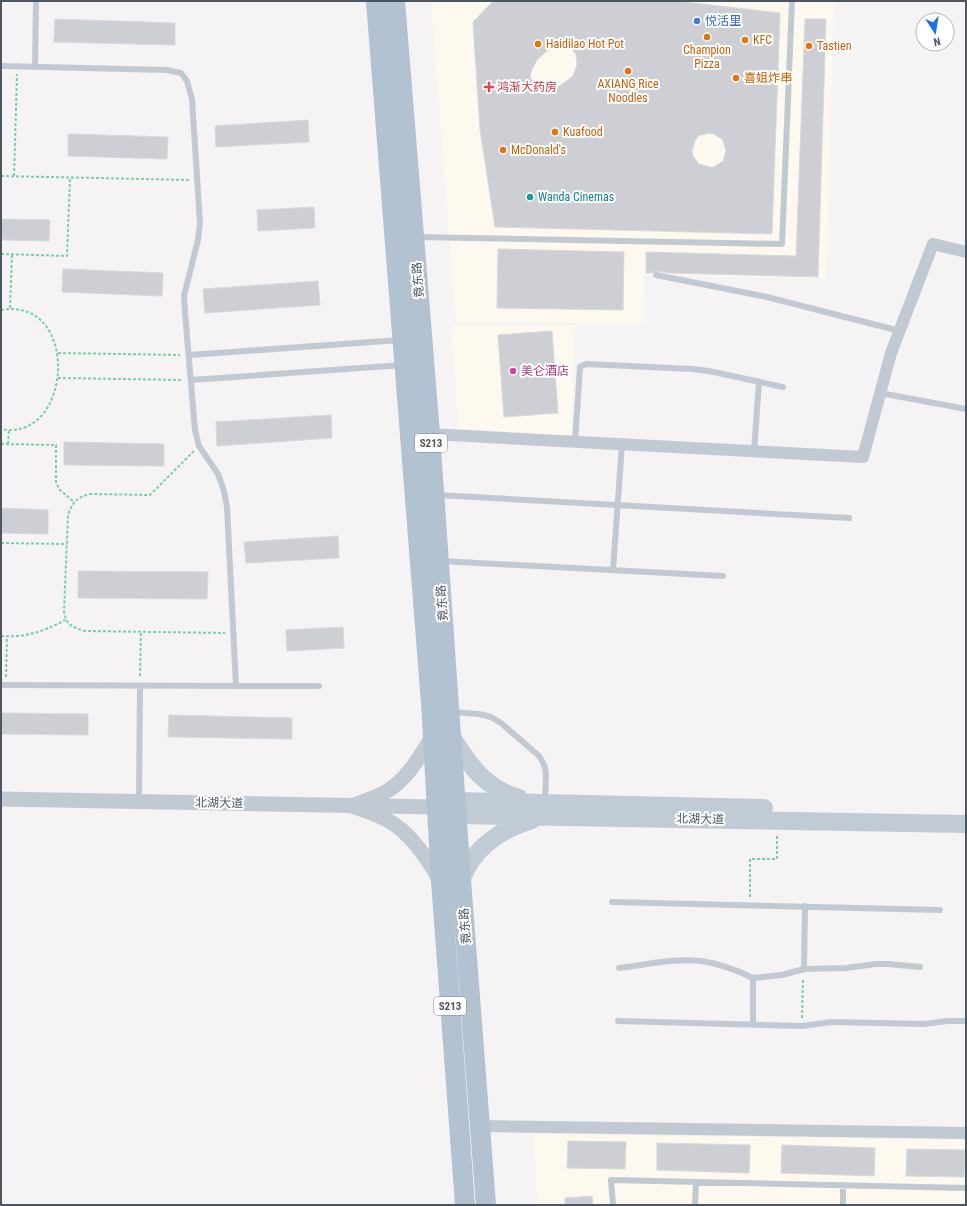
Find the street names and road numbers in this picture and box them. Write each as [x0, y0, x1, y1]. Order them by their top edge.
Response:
street label: 竟东路 [409, 261, 427, 299]
road number: S213 [415, 434, 447, 452]
street label: 竟东路 [434, 585, 450, 621]
street label: 北湖大道 [195, 796, 243, 810]
street label: 北湖大道 [676, 812, 724, 826]
street label: 竟东路 [457, 908, 473, 944]
road number: S213 [434, 997, 466, 1015]

